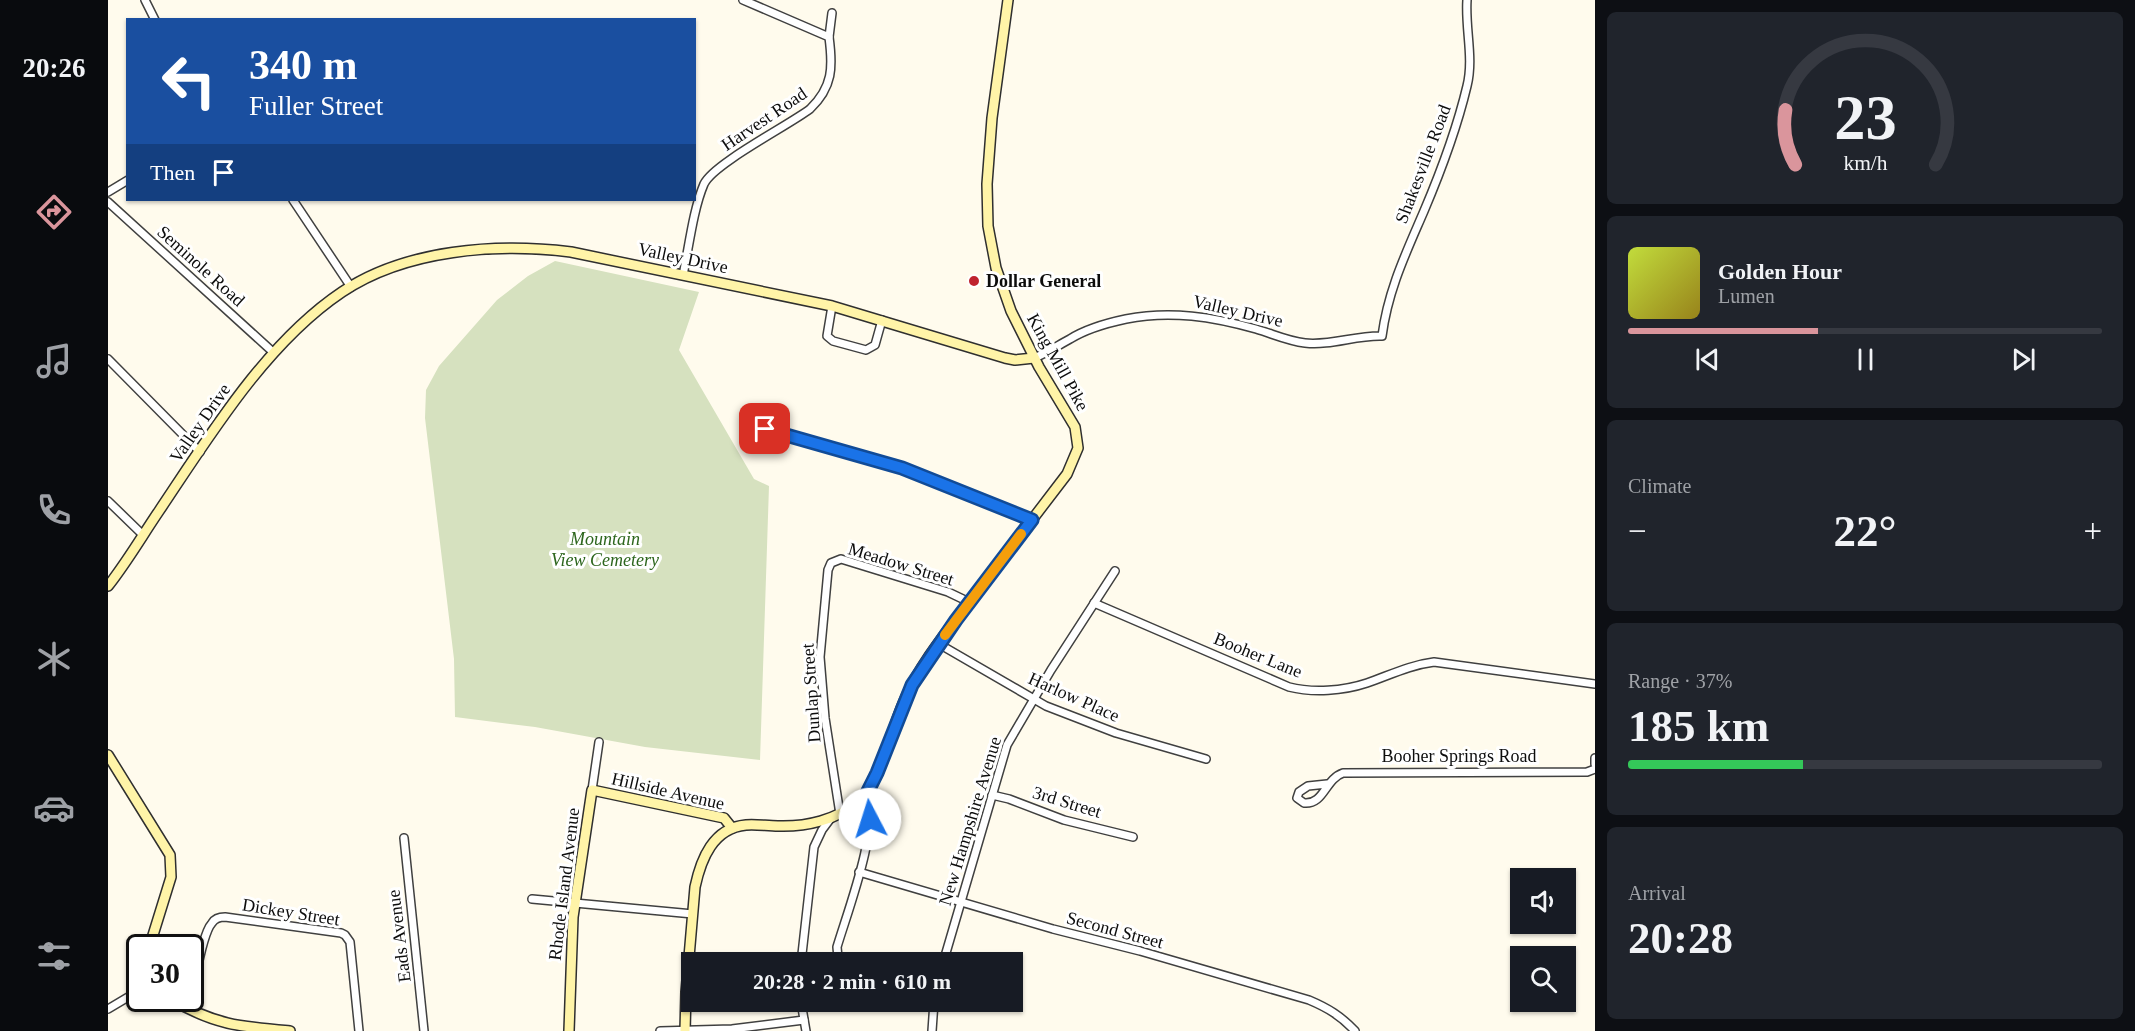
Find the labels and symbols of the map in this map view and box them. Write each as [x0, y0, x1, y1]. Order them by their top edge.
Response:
street label: Harvest Road [718, 83, 810, 155]
street label: Shakesville Road [1391, 102, 1455, 226]
street label: Seminole Road [153, 222, 249, 310]
street label: Valley Drive [636, 239, 730, 277]
place label: Dollar General [986, 271, 1101, 291]
marker: Dollar General [967, 274, 981, 288]
street label: Valley Drive [1191, 291, 1285, 331]
street label: King Mill Pike [1023, 310, 1093, 414]
street label: Valley Drive [166, 380, 234, 466]
pin [739, 403, 790, 454]
park label: Mountain View Cemetery [551, 529, 659, 570]
street label: Meadow Street [846, 538, 956, 590]
street label: Booher Lane [1211, 628, 1305, 682]
street label: Dunlap Street [798, 643, 824, 743]
street label: Harlow Place [1025, 668, 1123, 726]
street label: New Hampshire Avenue [935, 734, 1005, 908]
street label: Booher Springs Road [1382, 746, 1537, 766]
street label: Hillside Avenue [610, 768, 726, 814]
street label: 3rd Street [1030, 782, 1104, 822]
position arrow [838, 787, 902, 851]
street label: Rhode Island Avenue [545, 807, 583, 961]
street label: Eads Avenue [383, 889, 415, 983]
street label: Dickey Street [241, 894, 341, 930]
street label: Second Street [1064, 907, 1166, 953]
speed limit sign: 30 [126, 934, 204, 1012]

